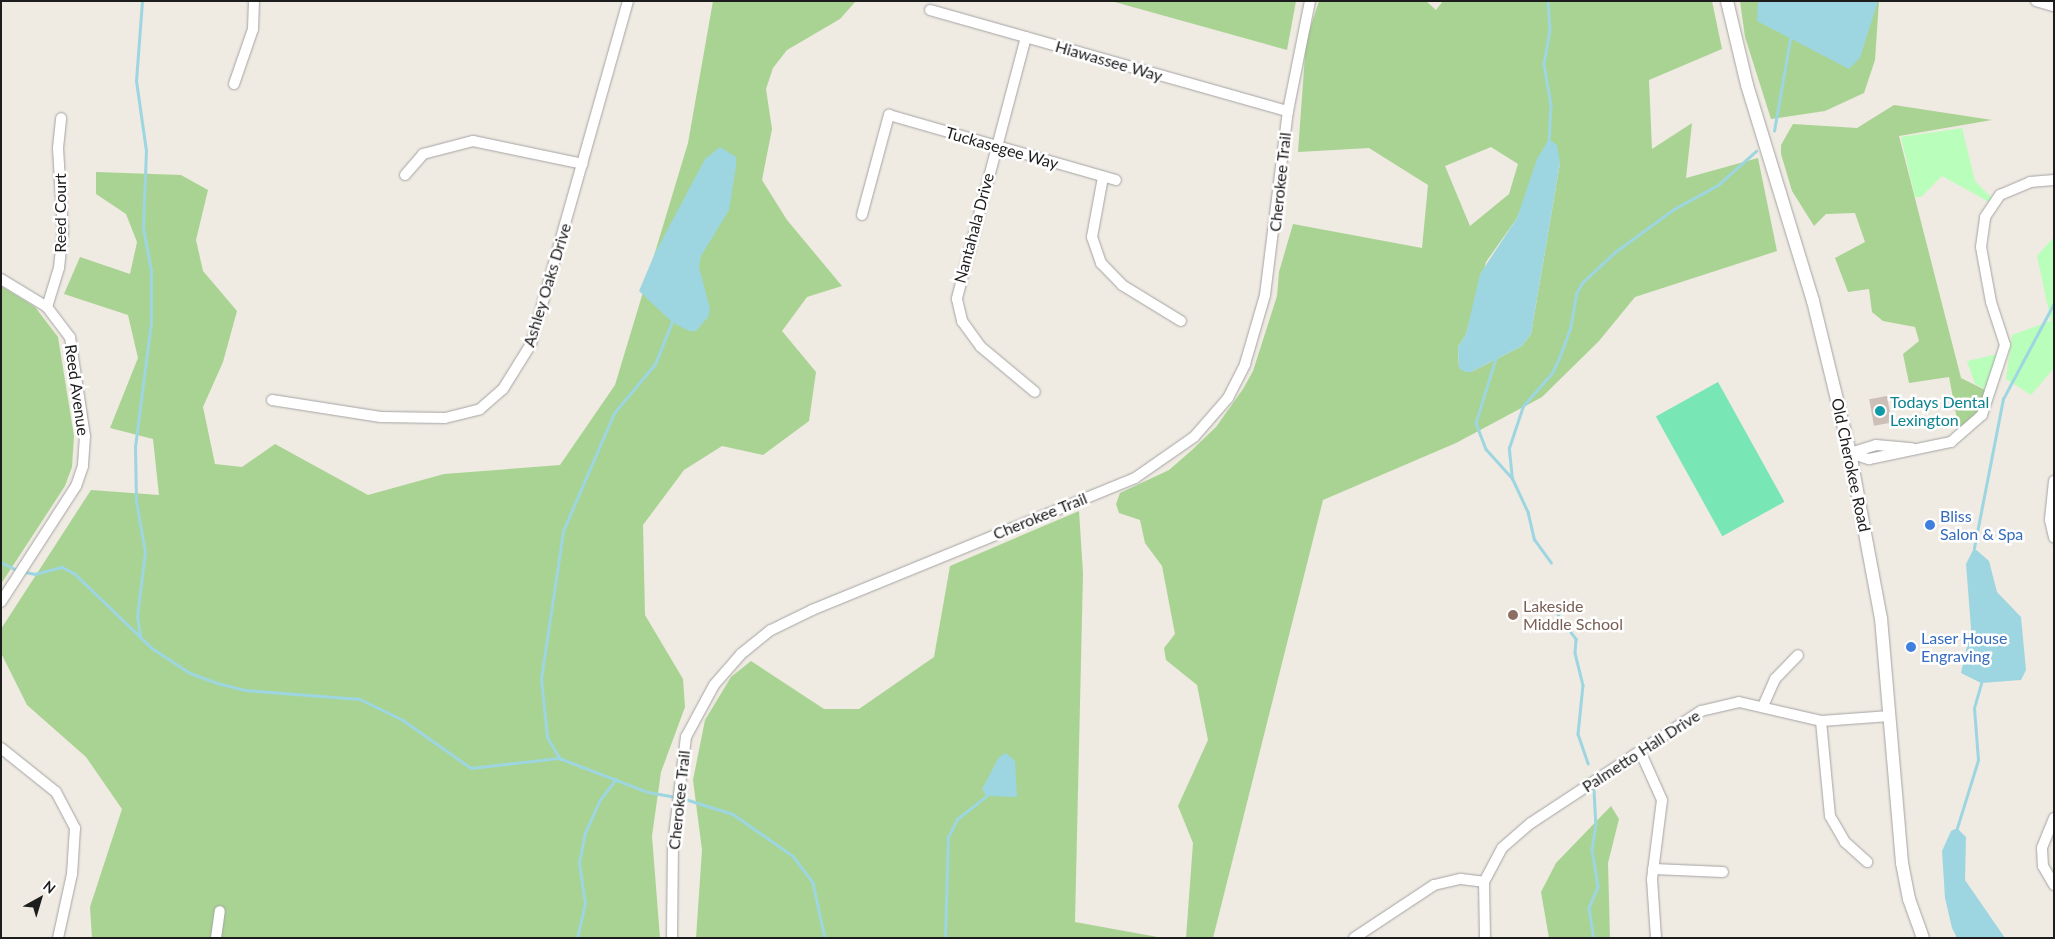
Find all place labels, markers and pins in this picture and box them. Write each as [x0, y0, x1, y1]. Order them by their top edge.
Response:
place label: Todays Dental Lexington [1890, 392, 1989, 430]
marker: Todays Dental Lexington [1874, 405, 1886, 417]
place label: Bliss Salon & Spa [1940, 506, 2023, 544]
marker: Bliss Salon & Spa [1924, 519, 1936, 531]
place label: Lakeside Middle School [1523, 596, 1623, 634]
marker: Lakeside Middle School [1507, 609, 1519, 621]
place label: Laser House Engraving [1921, 628, 2008, 666]
marker: Laser House Engraving [1905, 641, 1917, 653]

